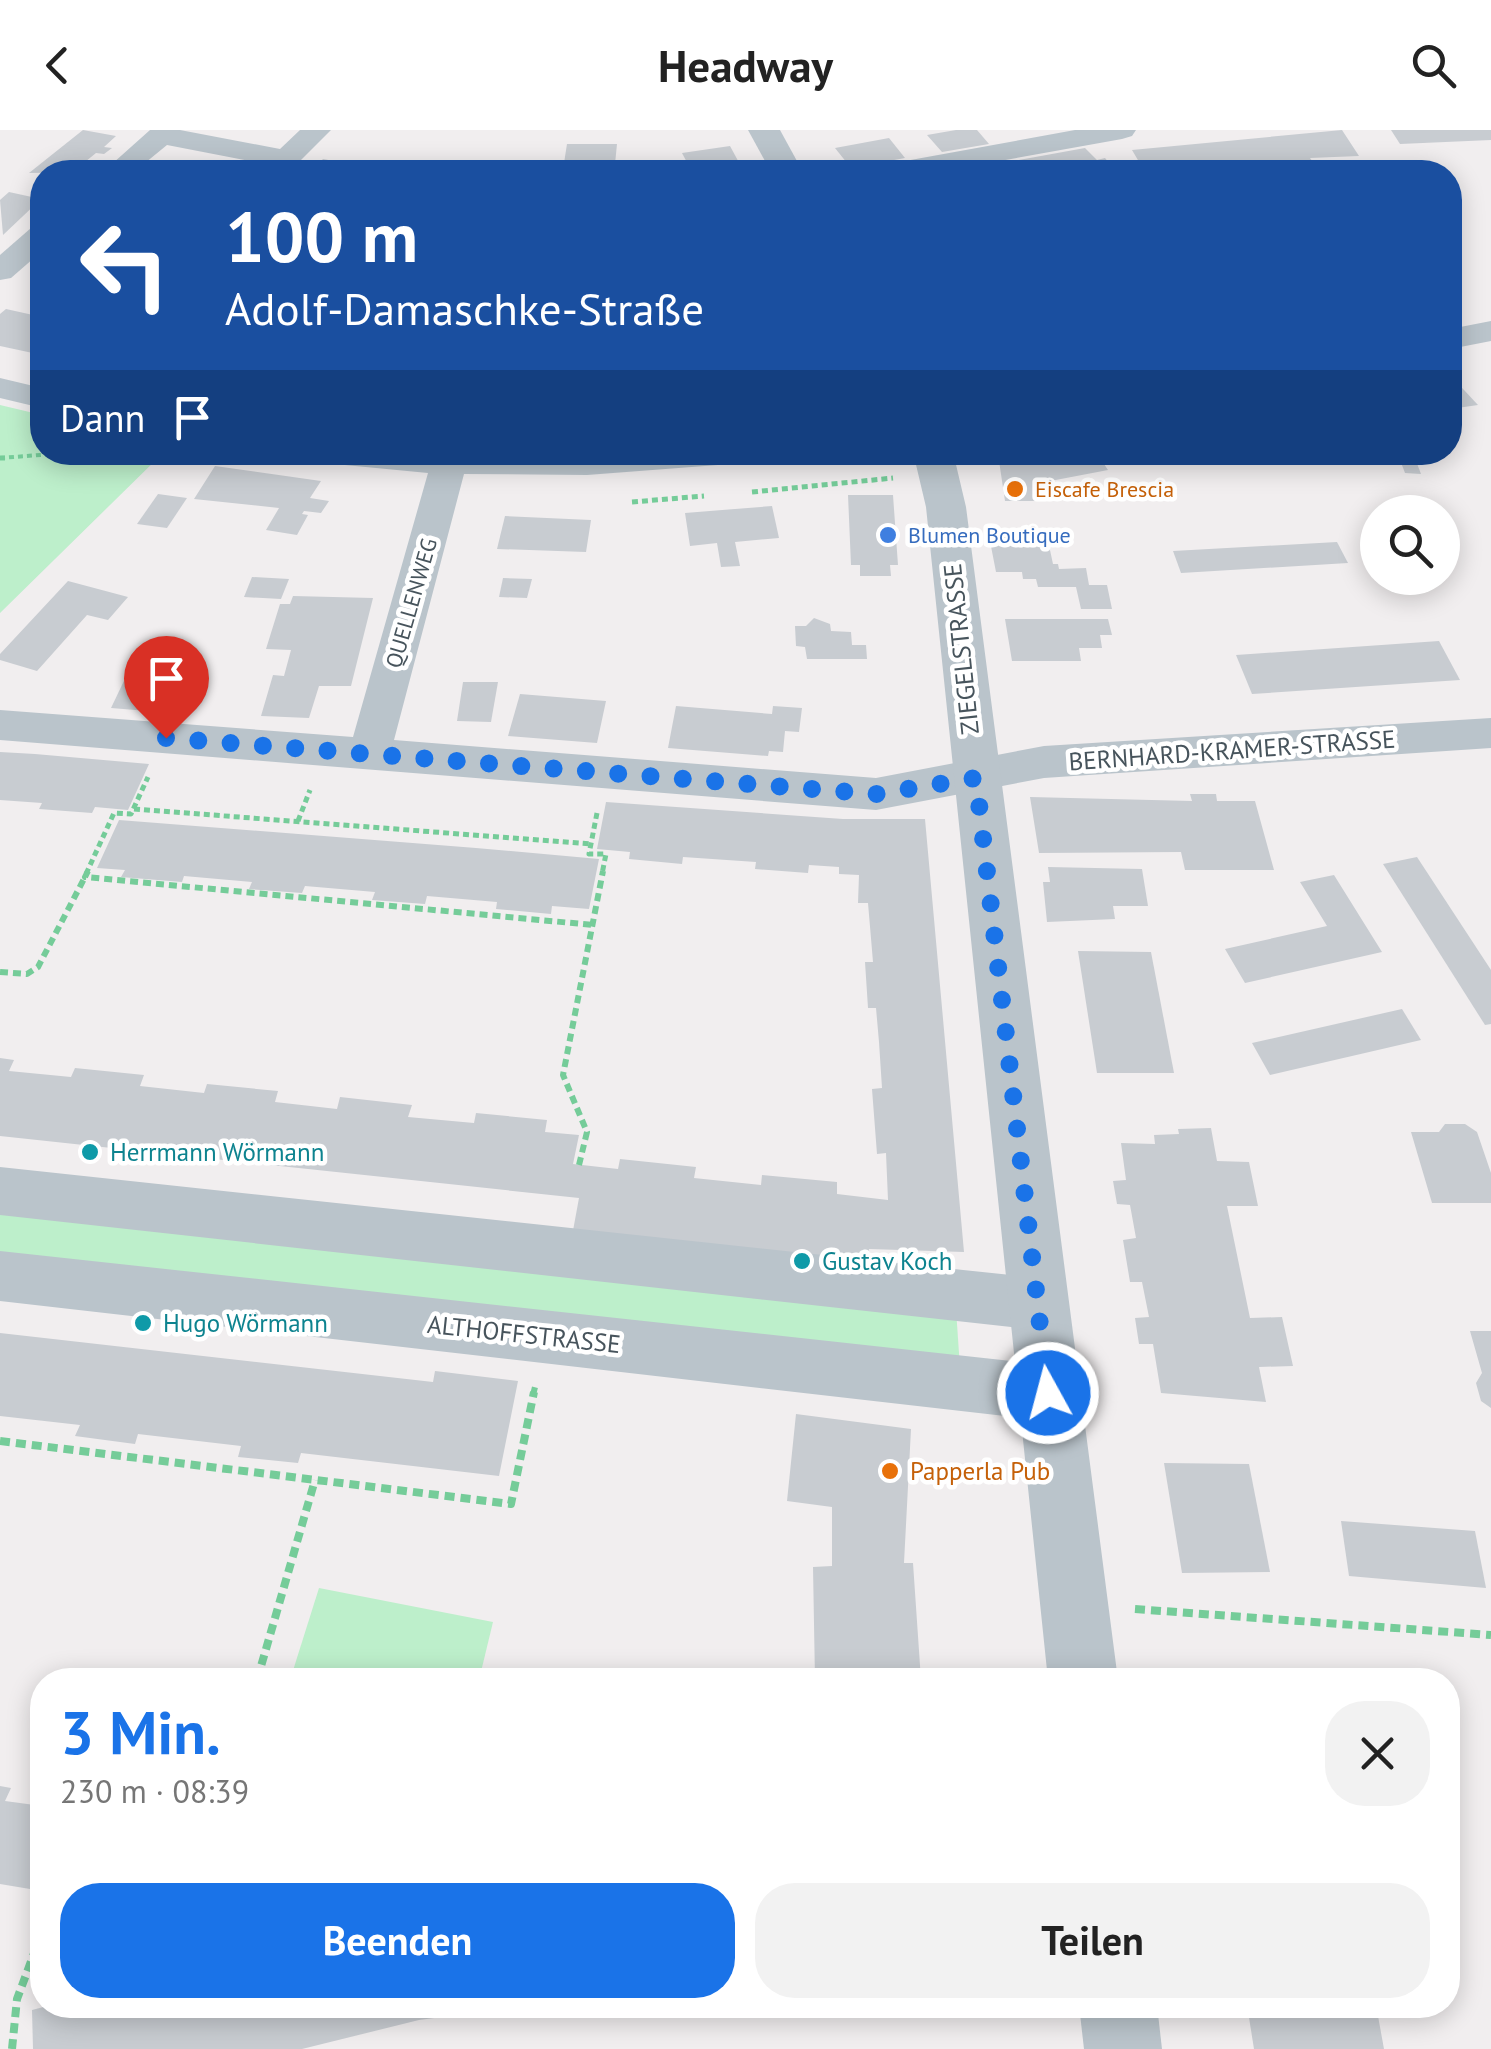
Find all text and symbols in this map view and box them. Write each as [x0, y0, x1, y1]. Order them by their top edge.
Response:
text: Headway [658, 36, 833, 94]
icon: back [30, 38, 85, 93]
icon: search [1406, 38, 1461, 93]
text: 100 m [225, 191, 418, 281]
icon: left [60, 200, 190, 330]
text: Adolf-Damaschke-Straße [225, 279, 704, 337]
icon: arrive [165, 390, 220, 445]
text: Dann [60, 393, 145, 442]
place label: Eiscafe Brescia [1035, 475, 1174, 503]
marker: Eiscafe Brescia [1004, 478, 1026, 500]
map controls [1360, 495, 1460, 595]
button: search [1360, 495, 1460, 595]
place label: Blumen Boutique [908, 521, 1071, 549]
marker: Blumen Boutique [877, 524, 899, 546]
street label: QUELLENWEG [379, 535, 443, 671]
street label: ZIEGELSTRASSE [936, 562, 986, 736]
pin [124, 636, 209, 739]
icon: arrive [139, 651, 194, 706]
street label: BERNHARD-KRAMER-STRASSE [1068, 723, 1396, 777]
place label: Herrmann Wörmann [110, 1136, 324, 1168]
marker: Herrmann Wörmann [79, 1141, 101, 1163]
place label: Gustav Koch [822, 1245, 952, 1277]
marker: Gustav Koch [791, 1250, 813, 1272]
place label: Hugo Wörmann [163, 1307, 328, 1339]
street label: ALTHOFFSTRASSE [426, 1308, 622, 1360]
marker: Hugo Wörmann [132, 1312, 154, 1334]
position arrow [996, 1341, 1100, 1445]
place label: Papperla Pub [910, 1455, 1050, 1487]
marker: Papperla Pub [879, 1460, 901, 1482]
text: 3 Min. [60, 1693, 221, 1771]
button: close [1325, 1701, 1430, 1806]
text: 230 m · 08:39 [60, 1770, 249, 1812]
button: Beenden [60, 1883, 735, 1998]
button: Teilen [755, 1883, 1430, 1998]

